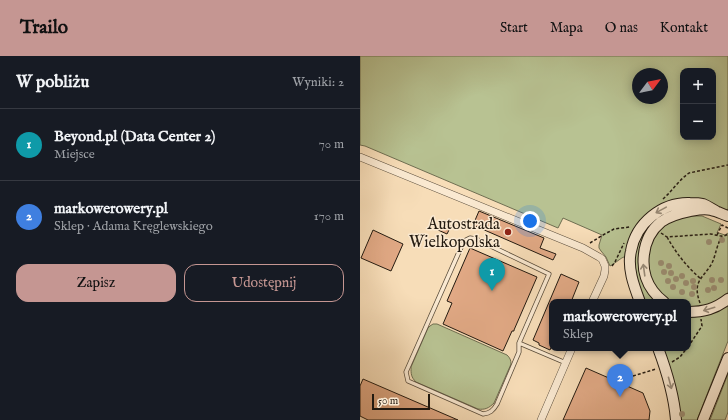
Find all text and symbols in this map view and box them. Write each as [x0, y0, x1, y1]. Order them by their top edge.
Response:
text: Trailo [20, 16, 68, 40]
text: Start [500, 19, 528, 37]
text: Mapa [550, 19, 583, 37]
text: O nas [605, 19, 638, 37]
text: Kontakt [660, 19, 708, 37]
north arrow [632, 68, 668, 104]
map controls [680, 68, 716, 140]
button: + [680, 68, 716, 104]
text: W pobliżu [16, 72, 89, 93]
text: Wyniki: 2 [292, 74, 344, 91]
button: − [680, 104, 716, 140]
text: Beyond.pl (Data Center 2) [54, 127, 215, 146]
text: 1 [27, 136, 31, 153]
text: 70 m [319, 136, 344, 153]
text: Miejsce [54, 146, 95, 163]
text: markowerowery.pl [54, 199, 168, 218]
one-way arrow [655, 207, 667, 215]
text: 2 [26, 208, 32, 225]
text: 170 m [314, 208, 344, 225]
your location [520, 211, 540, 231]
place label: Autostrada Wielkopolska [409, 215, 500, 253]
text: Sklep · Adama Kręglewskiego [54, 218, 213, 235]
marker: Autostrada Wielkopolska [503, 227, 513, 237]
pin: 1 [479, 258, 505, 291]
one-way arrow [640, 263, 648, 276]
button: Zapisz [16, 264, 176, 302]
button: Udostępnij [184, 264, 344, 302]
popup [549, 299, 691, 351]
one-way arrow [703, 306, 716, 313]
text: markowerowery.pl [563, 307, 677, 326]
text: Sklep [563, 326, 593, 343]
pin: 2 [607, 364, 633, 397]
one-way arrow [666, 377, 674, 390]
scale bar [372, 392, 430, 411]
text: 50 m [378, 394, 398, 408]

